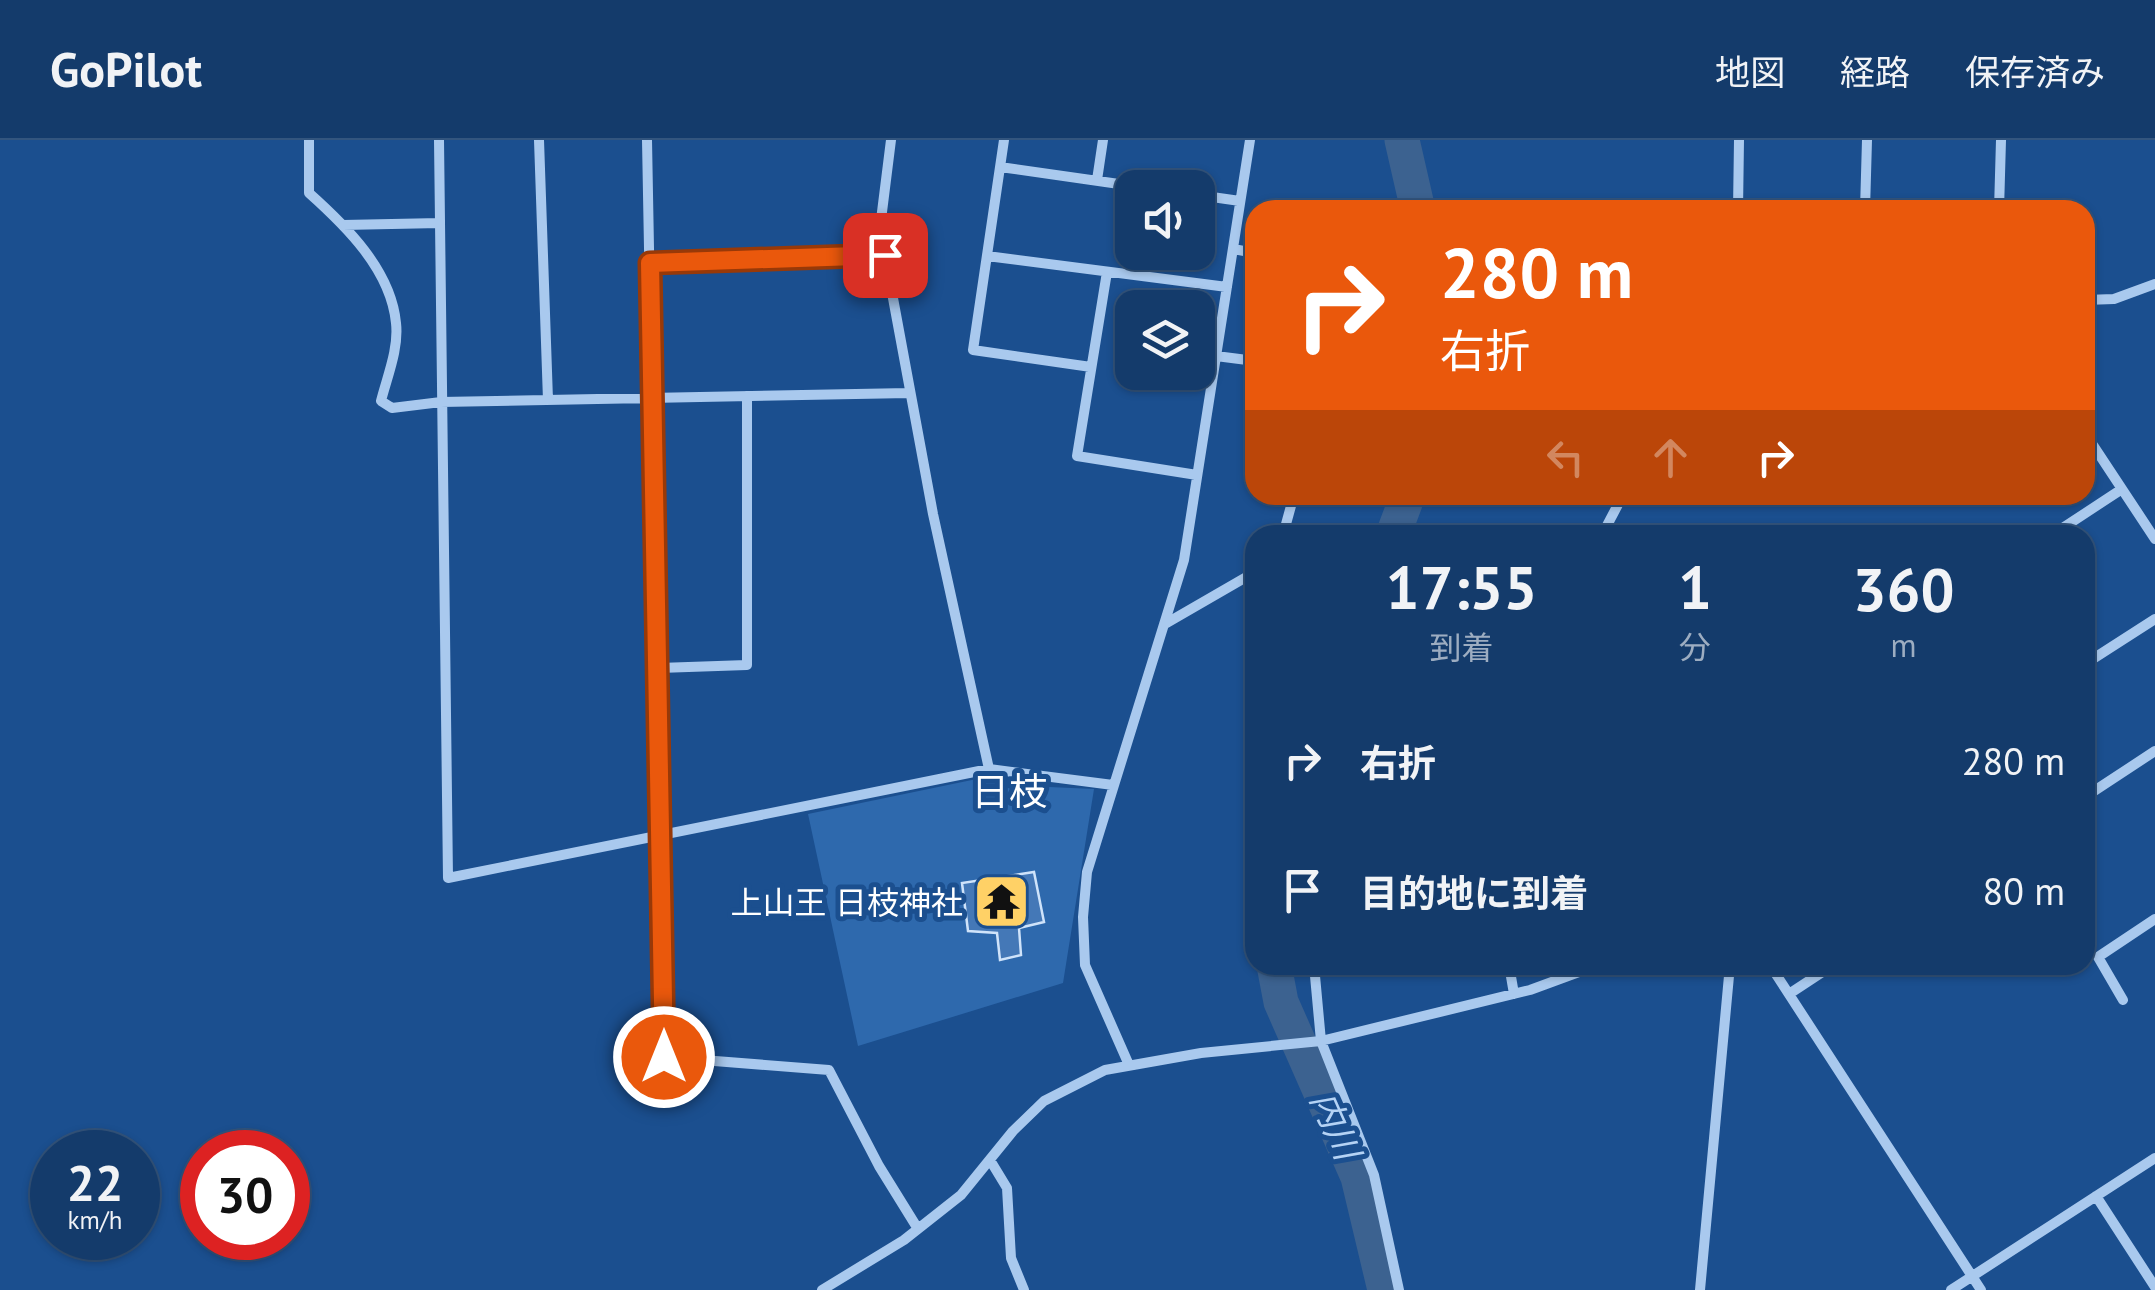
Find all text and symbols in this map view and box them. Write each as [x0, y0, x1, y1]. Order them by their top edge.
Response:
text: GoPilot [50, 38, 202, 100]
text: 地図 [1715, 49, 1785, 95]
text: 経路 [1840, 49, 1910, 95]
text: 保存済み [1965, 49, 2105, 95]
map controls [1115, 170, 1215, 390]
button: sound [1115, 170, 1215, 270]
pin [843, 213, 928, 298]
text: 280 m [1440, 227, 1633, 317]
icon: arrive [858, 228, 913, 283]
icon: right [1275, 240, 1405, 370]
button: layers [1115, 290, 1215, 390]
text: 右折 [1440, 321, 1530, 379]
icon: left [1538, 430, 1593, 485]
icon: ahead [1643, 430, 1698, 485]
icon: right [1748, 430, 1803, 485]
text: 17:55 [1385, 548, 1538, 626]
text: 1 [1678, 548, 1712, 626]
text: 360 [1852, 550, 1955, 628]
text: m [1891, 624, 1917, 666]
text: 到着 [1430, 626, 1494, 668]
text: 分 [1679, 626, 1711, 668]
icon: right [1275, 733, 1330, 788]
text: 280 m [1962, 736, 2065, 785]
text: 右折 [1360, 738, 1436, 787]
district label: 日枝 [971, 766, 1047, 815]
icon: arrive [1275, 863, 1330, 918]
text: 80 m [1983, 866, 2065, 915]
text: 目的地に到着 [1360, 868, 1588, 917]
temple icon: 上山王 日枝神社 [972, 872, 1032, 932]
place label: 上山王 日枝神社 [730, 881, 963, 923]
position arrow [612, 1005, 716, 1109]
water label: 内川 [1301, 1084, 1373, 1170]
speed limit sign: 30 [180, 1130, 310, 1260]
text: 22 [67, 1150, 123, 1215]
text: km/h [68, 1204, 122, 1236]

